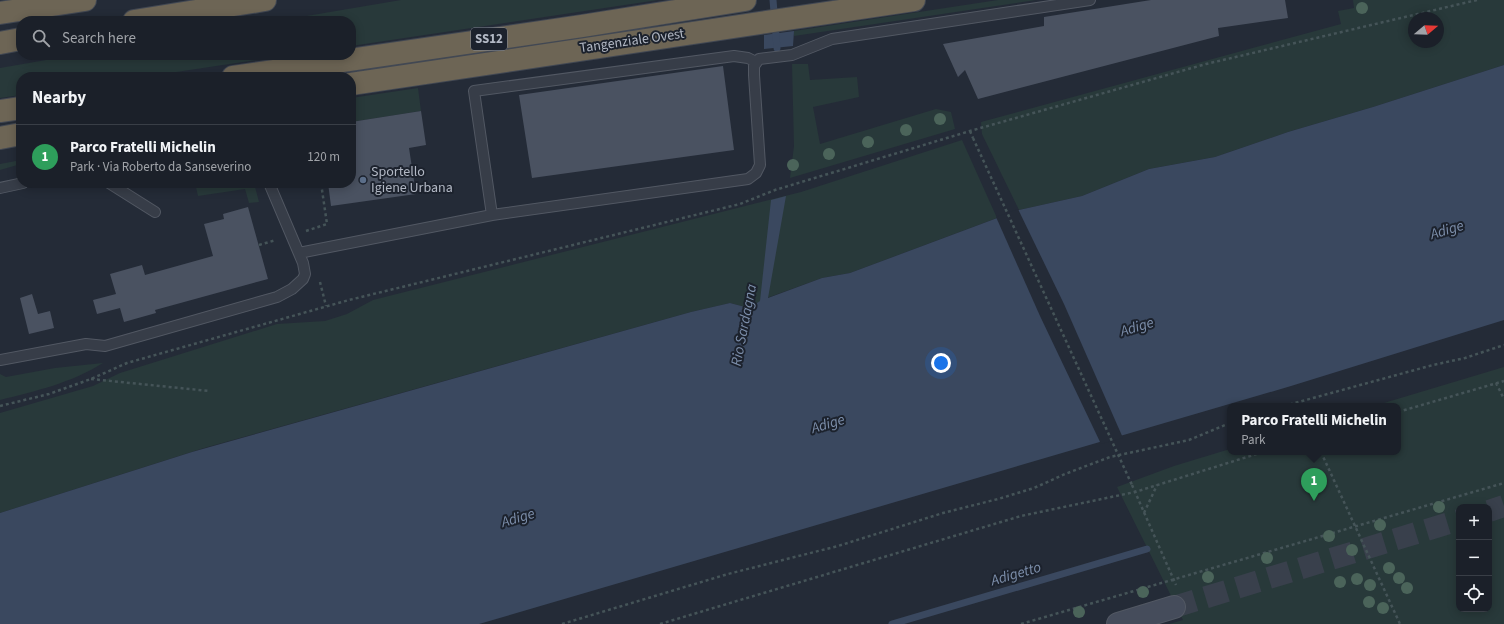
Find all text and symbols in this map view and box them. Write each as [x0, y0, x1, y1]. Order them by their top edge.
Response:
north arrow [1408, 12, 1444, 48]
search box [16, 16, 356, 60]
street label: Tangenziale Ovest [578, 24, 686, 58]
icon: search [30, 27, 52, 49]
text: Search here [62, 28, 136, 49]
road number: SS12 [471, 28, 507, 50]
text: Nearby [32, 86, 86, 110]
text: Parco Fratelli Michelin [70, 137, 216, 158]
text: 1 [42, 148, 48, 166]
text: 120 m [307, 148, 340, 166]
text: Park · Via Roberto da Sanseverino [70, 158, 251, 176]
place label: Sportello Igiene Urbana [371, 162, 453, 198]
marker: Sportello Igiene Urbana [358, 175, 368, 185]
water label: Adige [1427, 215, 1467, 245]
water label: Rio Sardagna [726, 282, 762, 368]
water label: Adige [1117, 312, 1157, 342]
your location [931, 353, 951, 373]
popup [1227, 403, 1401, 455]
water label: Adige [808, 409, 848, 439]
text: Parco Fratelli Michelin [1241, 410, 1387, 431]
text: Park [1241, 431, 1265, 449]
pin: 1 [1301, 468, 1327, 501]
water label: Adige [498, 503, 538, 533]
map controls [1456, 504, 1492, 612]
button: + [1456, 504, 1492, 540]
button: − [1456, 540, 1492, 576]
water label: Adigetto [987, 557, 1044, 591]
button: locate [1456, 576, 1492, 612]

